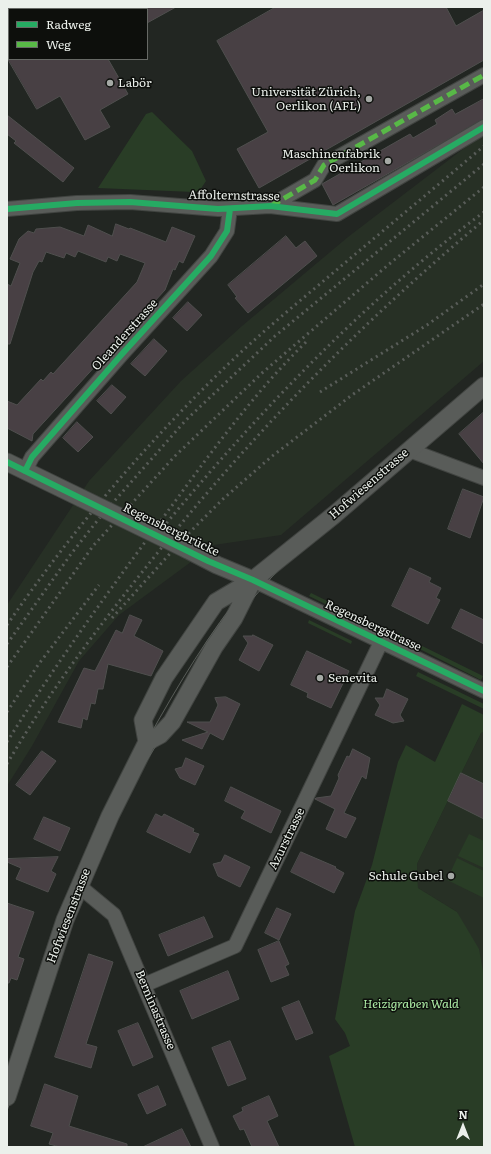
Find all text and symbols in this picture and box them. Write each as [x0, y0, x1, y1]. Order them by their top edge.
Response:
legend [8, 8, 148, 60]
text: Radweg [46, 15, 91, 33]
text: Weg [46, 35, 71, 53]
place label: Labör [118, 76, 152, 90]
marker: Labör [105, 78, 115, 88]
place label: Universität Zürich, Oerlikon (AFL) [251, 85, 361, 113]
marker: Universität Zürich, Oerlikon (AFL) [364, 94, 374, 104]
place label: Maschinenfabrik Oerlikon [282, 147, 380, 175]
marker: Maschinenfabrik Oerlikon [383, 156, 393, 166]
street label: Affolternstrasse [188, 188, 280, 204]
street label: Oleanderstrasse [89, 296, 161, 374]
street label: Hofwiesenstrasse [326, 446, 412, 522]
street label: Regensbergbrücke [120, 500, 222, 560]
street label: Regensbergstrasse [323, 597, 423, 655]
place label: Senevita [328, 671, 377, 685]
marker: Senevita [315, 673, 325, 683]
street label: Azurstrasse [266, 806, 308, 872]
street label: Hofwiesenstrasse [44, 867, 94, 965]
place label: Schule Gubel [368, 869, 443, 883]
marker: Schule Gubel [446, 871, 456, 881]
street label: Berninastrasse [132, 968, 178, 1052]
park label: Heizigraben Wald [363, 997, 459, 1011]
north arrow [443, 1106, 483, 1146]
text: N [458, 1106, 468, 1122]

